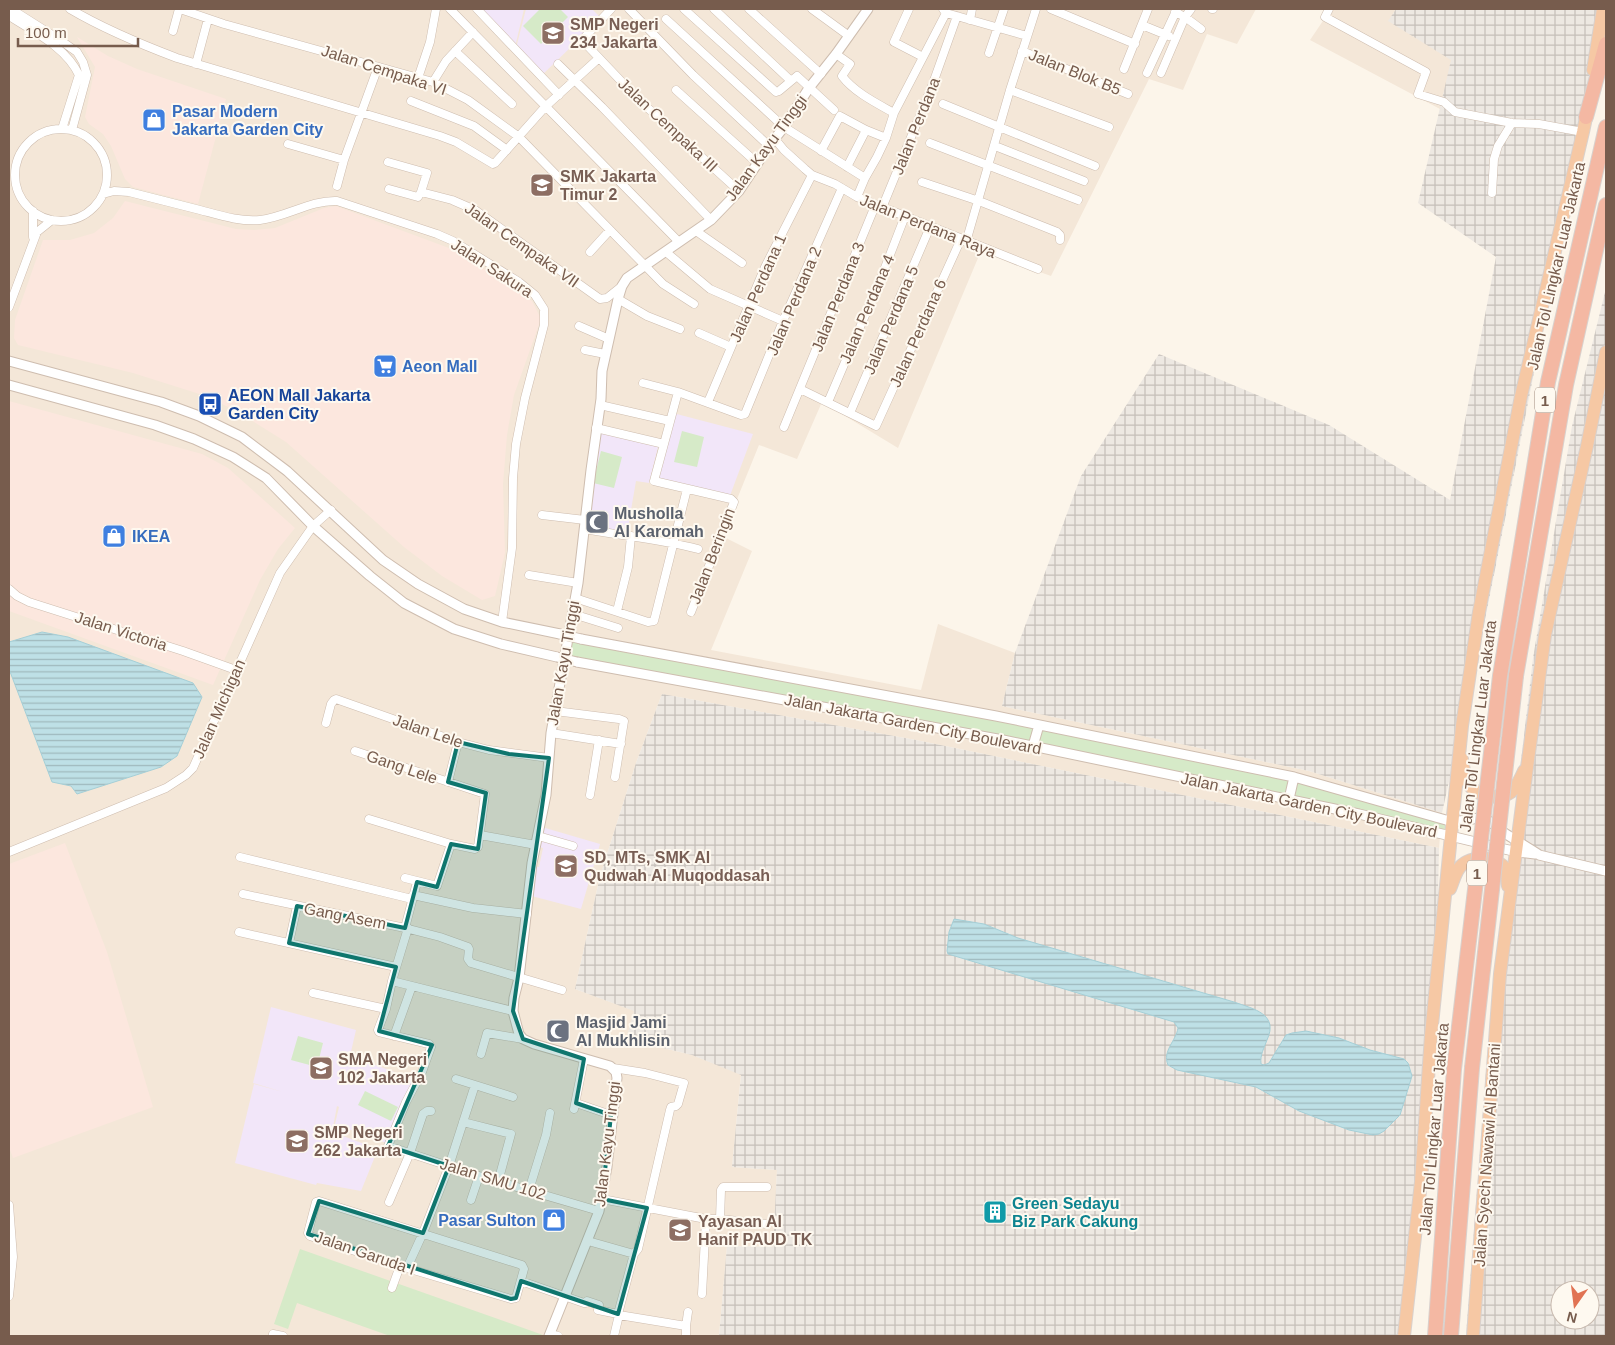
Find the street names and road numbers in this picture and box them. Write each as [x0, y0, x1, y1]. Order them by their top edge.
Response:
street label: Jalan Cempaka VI [319, 42, 449, 98]
street label: Jalan Blok B5 [1026, 46, 1124, 98]
street label: Jalan Cempaka III [615, 75, 721, 175]
street label: Jalan Perdana [889, 75, 943, 177]
street label: Jalan Kayu Tinggi [722, 92, 810, 204]
street label: Jalan Tol Lingkar Luar Jakarta [1524, 160, 1588, 372]
street label: Jalan Perdana Raya [858, 191, 998, 261]
street label: Jalan Cempaka VII [462, 199, 582, 291]
street label: Jalan Perdana 1 [727, 231, 790, 345]
street label: Jalan Sakura [448, 235, 536, 301]
street label: Jalan Perdana 3 [808, 240, 868, 354]
street label: Jalan Perdana 2 [763, 244, 825, 358]
street label: Jalan Perdana 4 [836, 252, 898, 366]
street label: Jalan Perdana 5 [860, 263, 922, 377]
street label: Jalan Perdana 6 [887, 276, 950, 390]
road number: 1 [1535, 388, 1555, 412]
street label: Jalan Beringin [686, 506, 738, 606]
street label: Jalan Kayu Tinggi [544, 599, 582, 727]
street label: Jalan Victoria [73, 608, 169, 654]
street label: Jalan Tol Lingkar Luar Jakarta [1457, 619, 1499, 833]
street label: Jalan Michigan [190, 657, 248, 761]
street label: Jalan Jakarta Garden City Boulevard [783, 691, 1043, 757]
street label: Jalan Lele [391, 711, 465, 751]
street label: Gang Lele [364, 747, 440, 787]
street label: Jalan Jakarta Garden City Boulevard [1179, 770, 1439, 840]
road number: 1 [1467, 860, 1487, 886]
street label: Gang Asem [302, 900, 388, 932]
street label: Jalan Tol Lingkar Luar Jakarta [1416, 1022, 1452, 1236]
street label: Jalan Syech Nawawi Al Bantani [1471, 1043, 1503, 1267]
street label: Jalan Kayu Tinggi [591, 1080, 623, 1208]
street label: Jalan SMU 102 [438, 1155, 548, 1203]
street label: Jalan Garuda I [313, 1228, 417, 1278]

